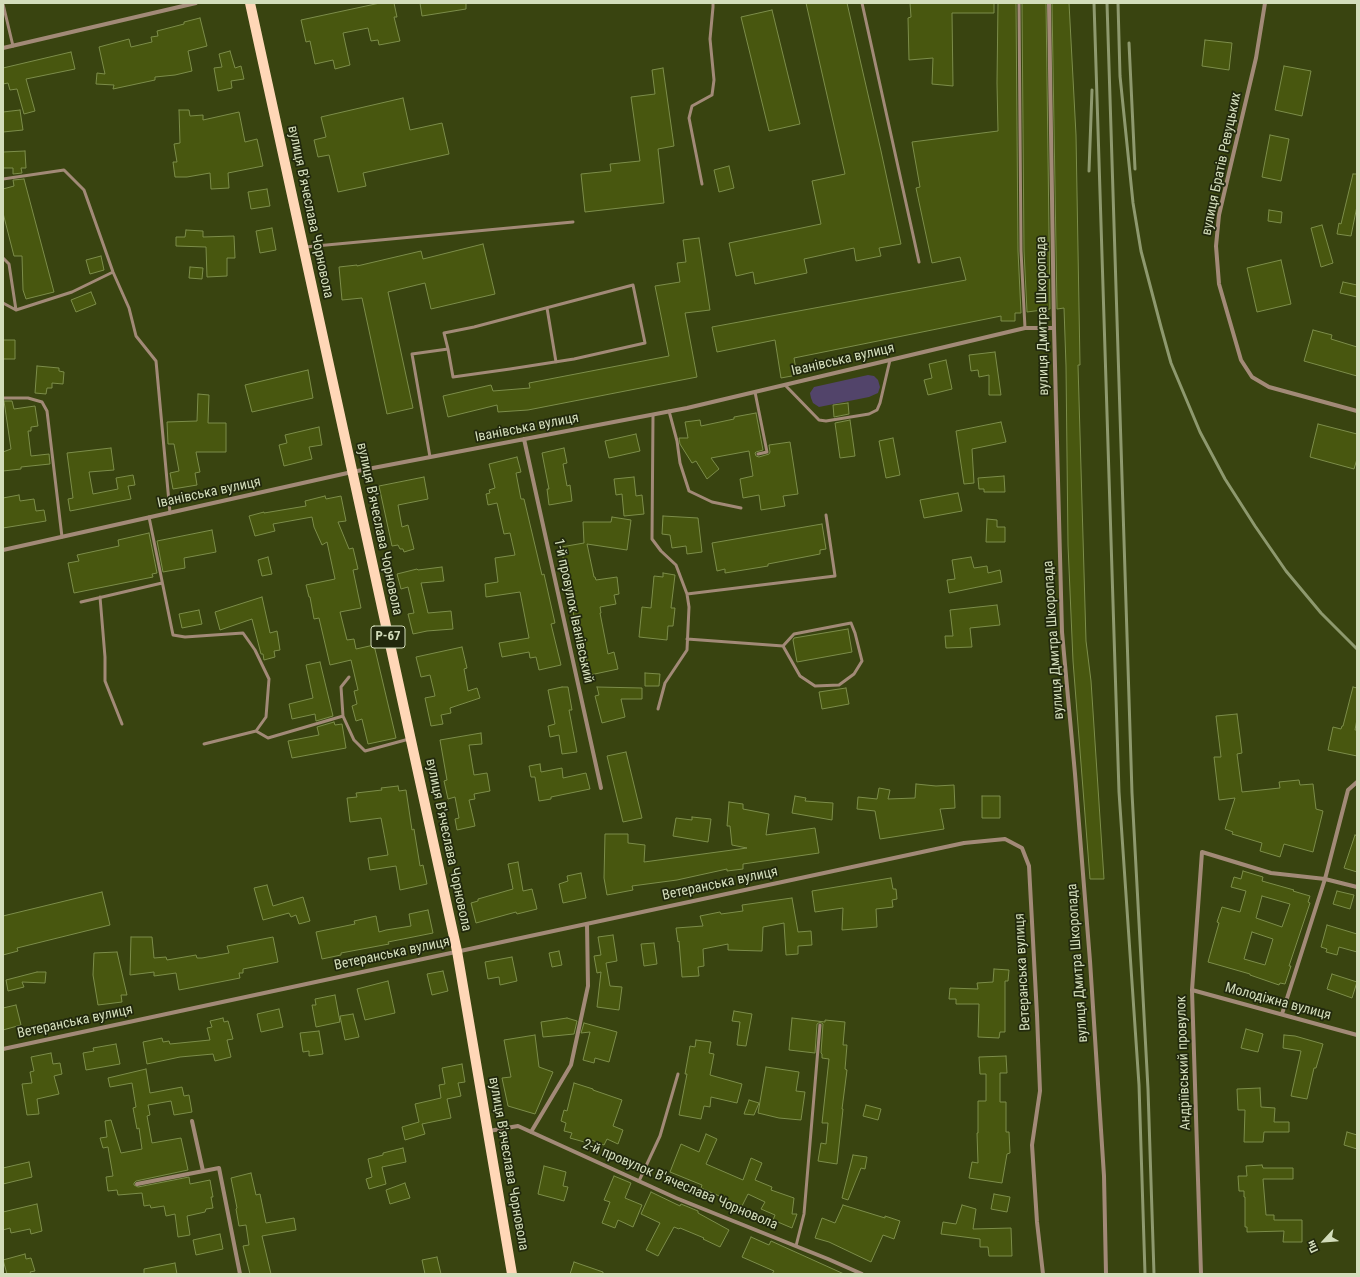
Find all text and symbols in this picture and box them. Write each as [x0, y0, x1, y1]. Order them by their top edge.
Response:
street label: вулиця Братів Ревуцьких [1199, 91, 1245, 237]
street label: вулиця В'ячеслава Чорновола [283, 124, 337, 300]
street label: вулиця Дмитра Шкоропада [1033, 236, 1053, 396]
street label: Іванівська вулиця [790, 340, 896, 380]
street label: Іванівська вулиця [474, 410, 580, 446]
street label: вулиця В'ячеслава Чорновола [352, 441, 406, 617]
street label: Іванівська вулиця [156, 474, 262, 512]
street label: 1-й провулок Іванівський [549, 537, 597, 685]
street label: вулиця Дмитра Шкоропада [1040, 560, 1068, 720]
road number: Р-67 [371, 626, 405, 648]
street label: вулиця В'ячеслава Чорновола [421, 757, 475, 933]
street label: Ветеранська вулиця [661, 864, 779, 904]
street label: вулиця Дмитра Шкоропада [1064, 883, 1092, 1043]
street label: Ветеранська вулиця [1012, 913, 1034, 1031]
street label: Ветеранська вулиця [333, 934, 451, 974]
street label: Молодіжна вулиця [1223, 980, 1333, 1024]
street label: Андріївський провулок [1173, 995, 1195, 1131]
street label: Ветеранська вулиця [16, 1002, 134, 1042]
street label: вулиця В'ячеслава Чорновола [484, 1076, 532, 1252]
street label: 2-й провулок В'ячеслава Чорновола [580, 1136, 780, 1234]
north arrow [1304, 1221, 1344, 1261]
text: Пн [1304, 1238, 1321, 1255]

